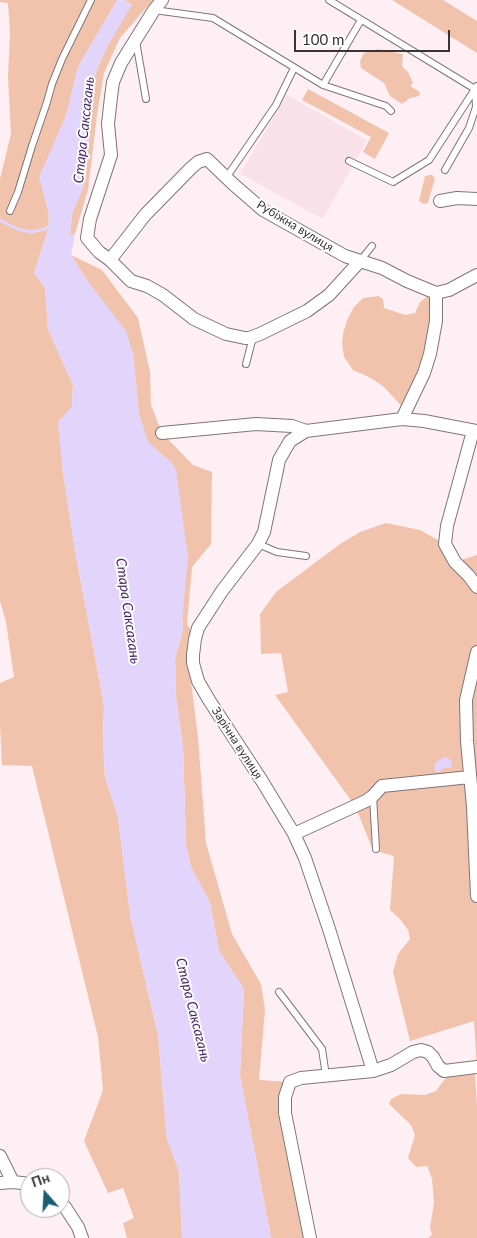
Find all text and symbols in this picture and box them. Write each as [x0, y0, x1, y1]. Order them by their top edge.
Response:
scale bar [297, 20, 453, 52]
text: 100 m [302, 30, 344, 48]
water label: Стара Саксагань [70, 76, 98, 184]
street label: Рубіжна вулиця [254, 197, 336, 255]
water label: Стара Саксагань [112, 557, 144, 665]
street label: Зарічна вулиця [208, 704, 266, 782]
water label: Стара Саксагань [172, 956, 214, 1064]
north arrow [20, 1168, 70, 1218]
text: Пн [29, 1168, 52, 1190]

